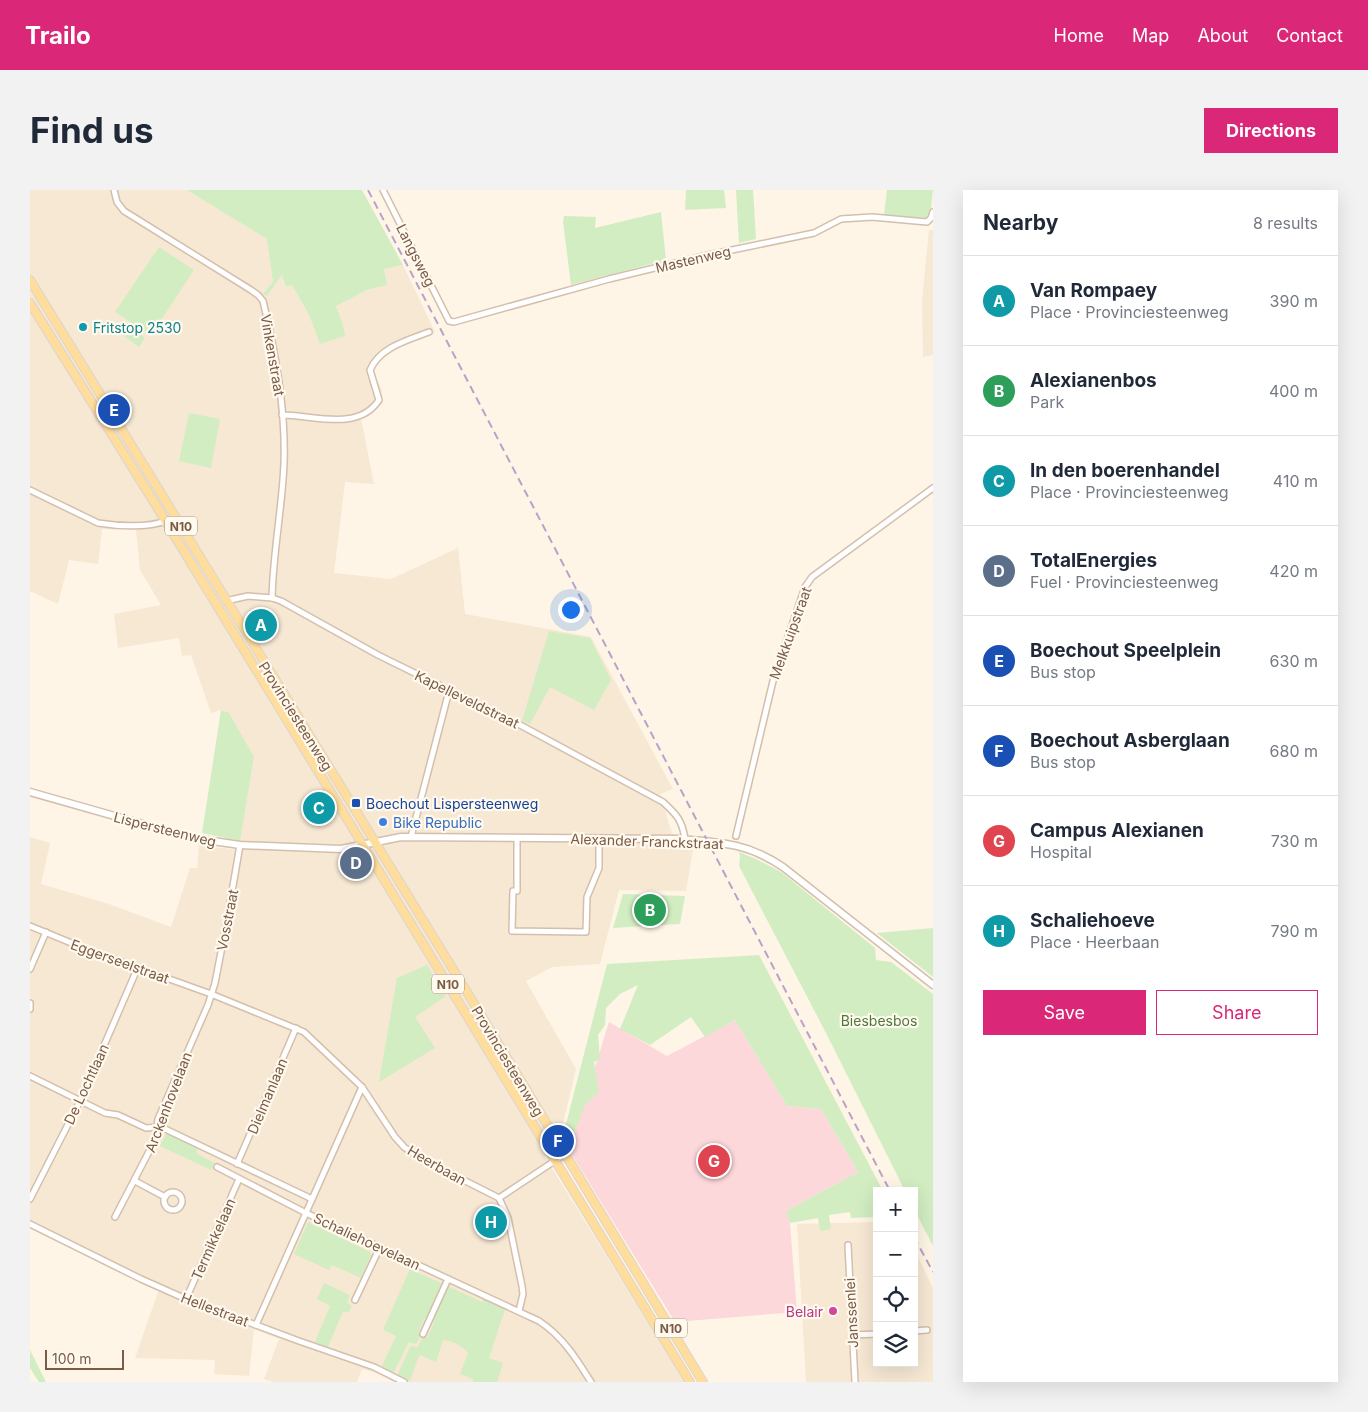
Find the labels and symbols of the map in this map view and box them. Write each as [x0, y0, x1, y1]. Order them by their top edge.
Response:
street label: Langsweg [393, 221, 439, 289]
street label: Mastenweg [654, 242, 732, 276]
street label: Vinkenstraat [257, 313, 289, 398]
place label: Fritstop 2530 [93, 319, 181, 336]
marker: Fritstop 2530 [77, 321, 89, 333]
pin: E [98, 391, 130, 429]
road number: N10 [165, 516, 197, 536]
street label: Melkkuipstraat [765, 584, 815, 682]
your location [558, 597, 584, 623]
pin: A [245, 606, 277, 644]
street label: Provinciesteenweg [256, 658, 336, 774]
street label: Kapelleveldstraat [412, 666, 522, 732]
pin: C [303, 789, 335, 827]
place label: Boechout Lispersteenweg [366, 795, 538, 812]
marker: Boechout Lispersteenweg [350, 797, 362, 809]
street label: Lispersteenweg [112, 808, 218, 850]
place label: Bike Republic [393, 814, 482, 831]
marker: Bike Republic [377, 816, 389, 828]
street label: Alexander Franckstraat [570, 830, 724, 852]
pin: D [340, 844, 372, 882]
street label: Vosstraat [213, 887, 241, 952]
pin: B [634, 891, 666, 929]
street label: Eggerseelstraat [68, 935, 172, 987]
road number: N10 [432, 974, 464, 994]
street label: Provinciesteenweg [468, 1003, 548, 1119]
park label: Biesbesbos [841, 1012, 917, 1029]
street label: De Lochtlaan [60, 1041, 112, 1127]
street label: Arckenhovelaan [141, 1049, 195, 1155]
street label: Dielmanlaan [243, 1055, 291, 1137]
pin: F [542, 1122, 574, 1160]
street label: Heerbaan [405, 1141, 469, 1189]
pin: G [698, 1142, 730, 1180]
street label: Termikkelaan [187, 1195, 239, 1283]
pin: H [475, 1203, 507, 1241]
street label: Schaliehoevelaan [311, 1209, 423, 1273]
street label: Janssenlei [841, 1277, 861, 1349]
street label: Hellestraat [179, 1288, 252, 1330]
place label: Belair [786, 1303, 823, 1320]
marker: Belair [827, 1305, 839, 1317]
road number: N10 [655, 1318, 687, 1338]
scale bar [45, 1347, 124, 1370]

